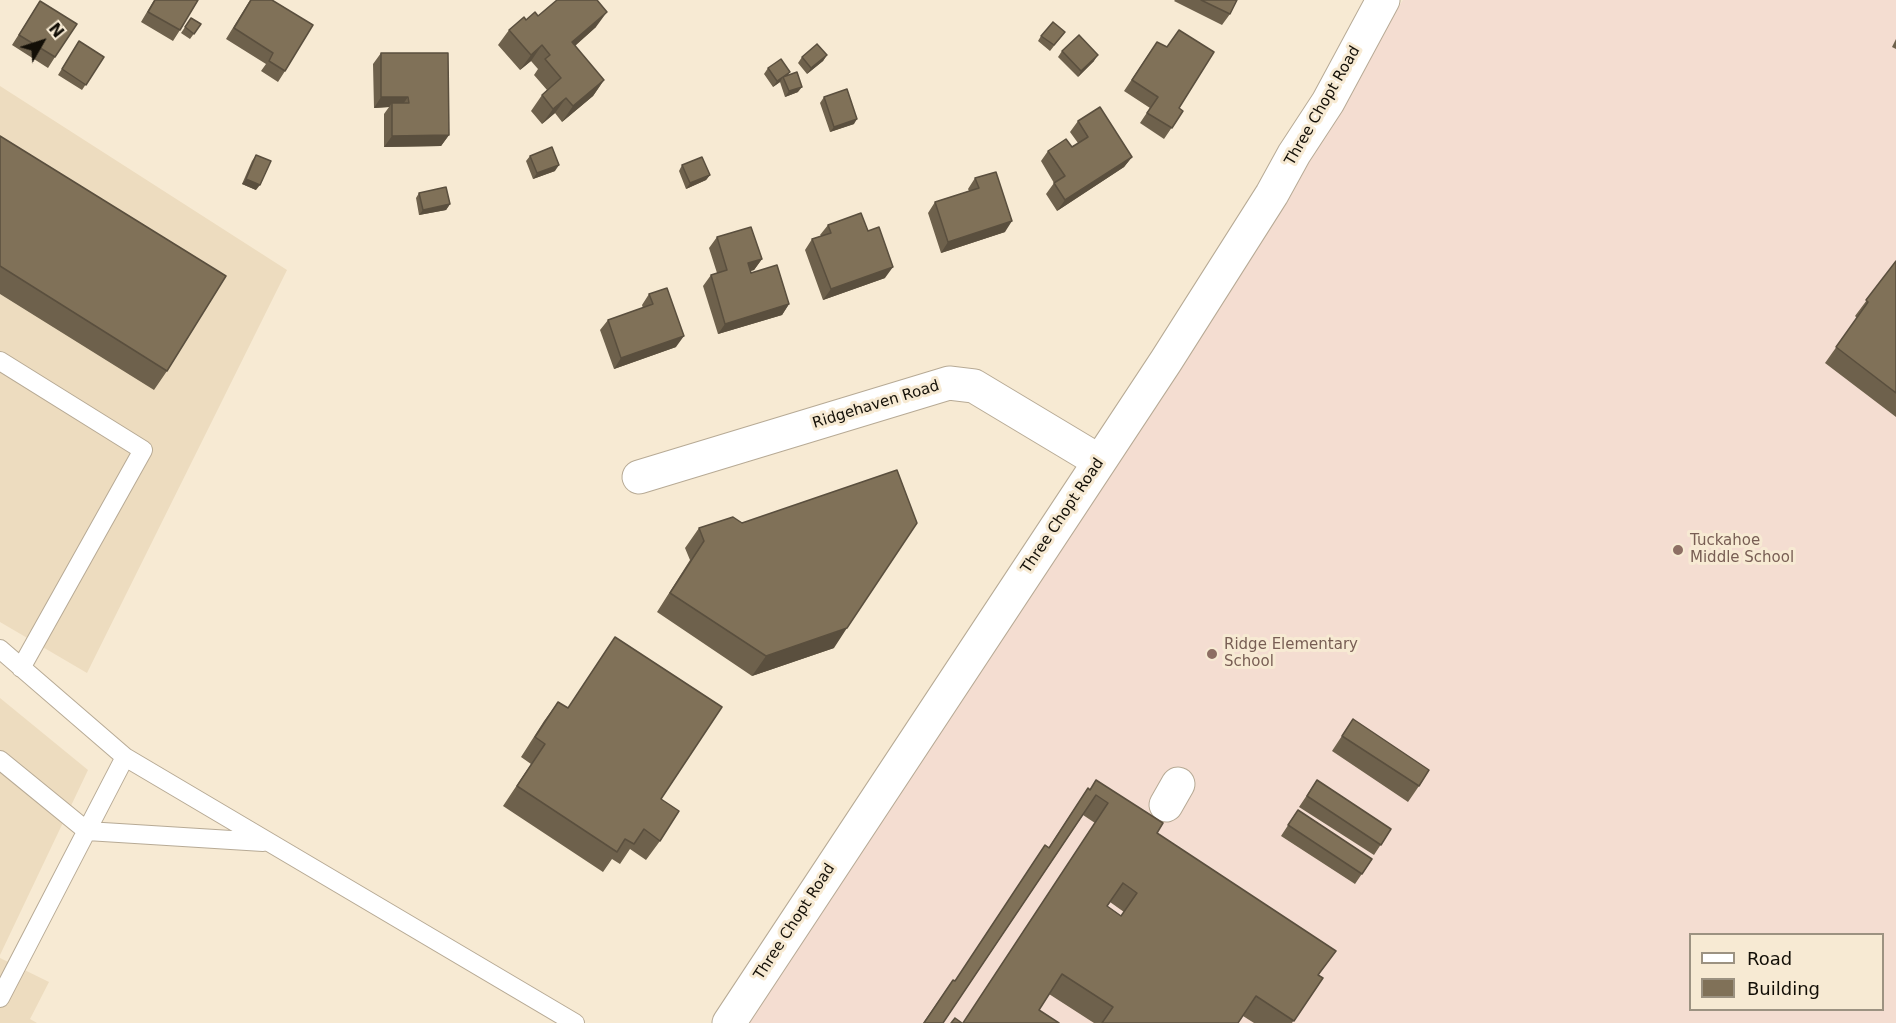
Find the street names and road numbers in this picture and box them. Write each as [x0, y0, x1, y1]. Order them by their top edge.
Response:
street label: Three Chopt Road [1282, 43, 1364, 169]
street label: Ridgehaven Road [810, 377, 942, 433]
street label: Three Chopt Road [1018, 455, 1108, 577]
street label: Three Chopt Road [751, 861, 839, 983]

